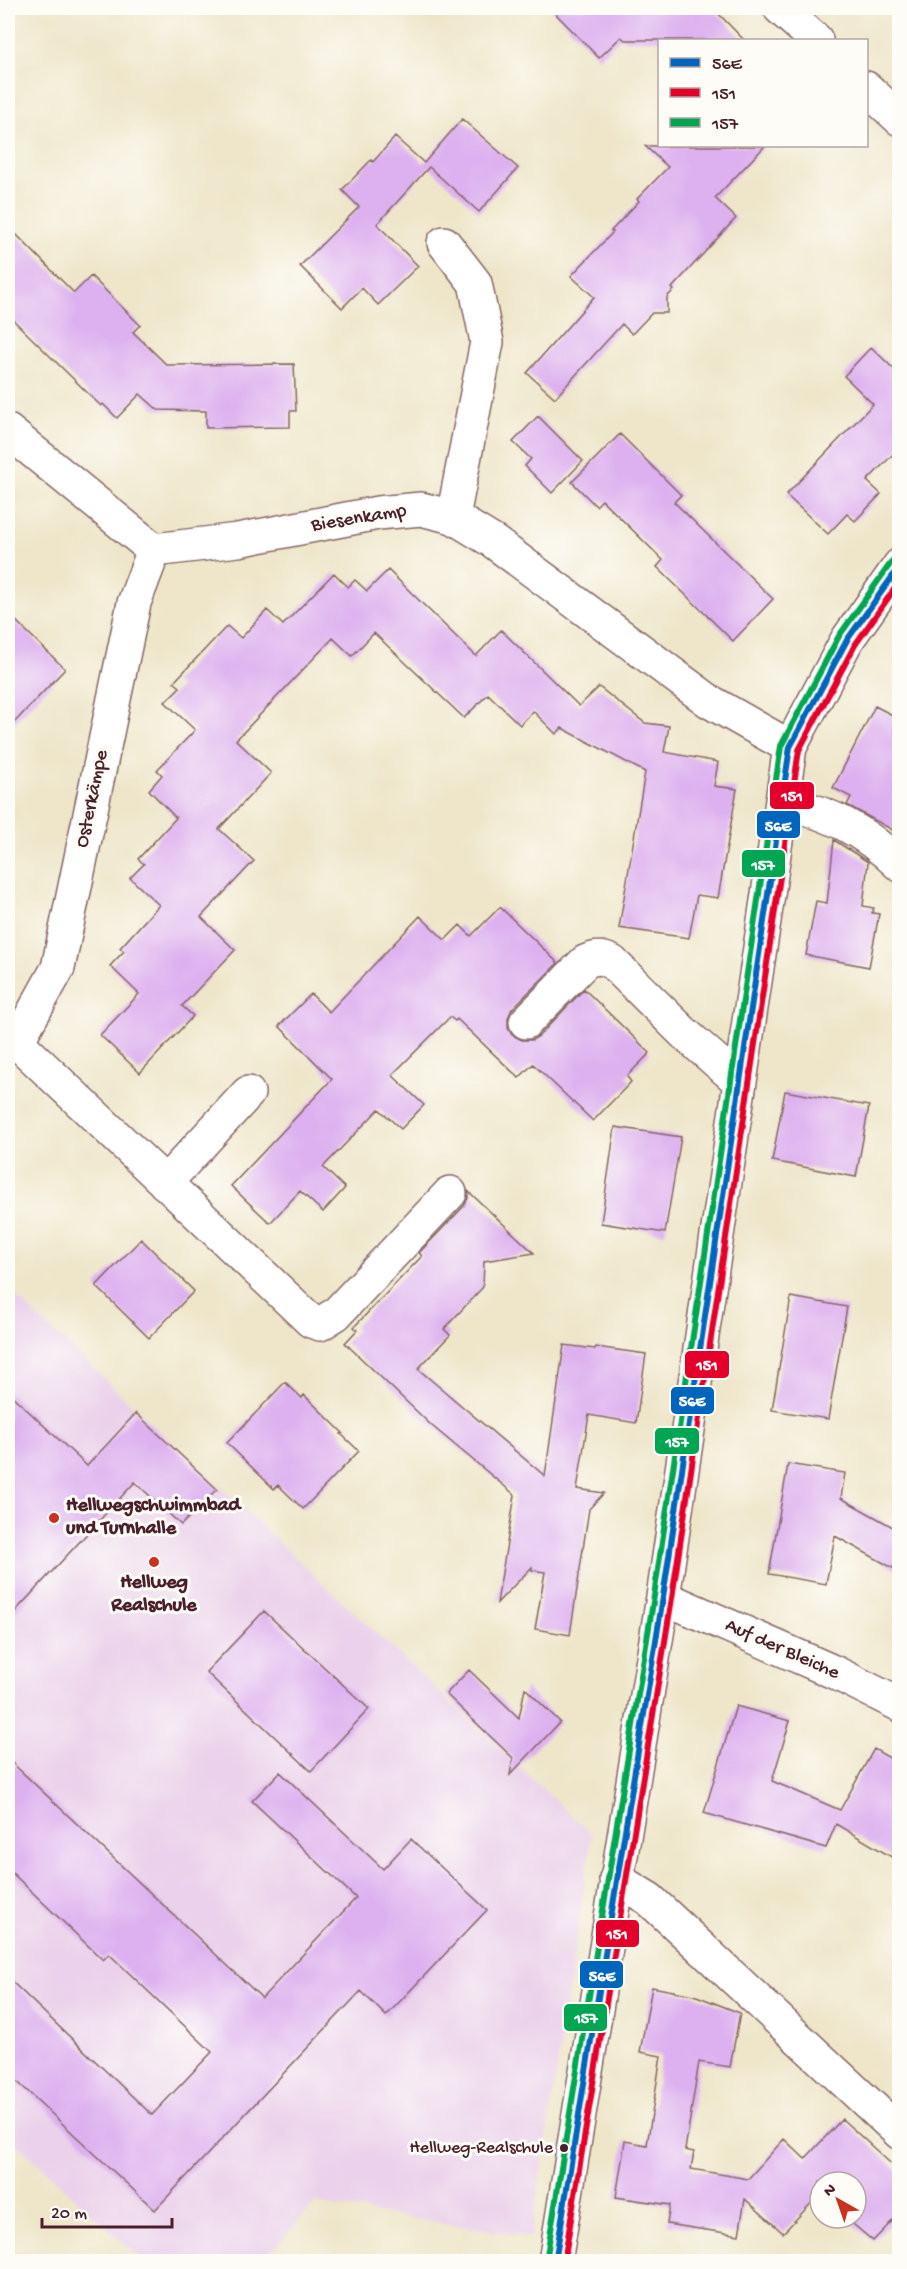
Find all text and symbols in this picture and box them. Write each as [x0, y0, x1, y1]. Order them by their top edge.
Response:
legend [658, 39, 868, 147]
text: 56E [712, 55, 743, 76]
text: 151 [711, 85, 736, 106]
text: 157 [711, 115, 739, 136]
street label: Biesenkamp [309, 500, 408, 538]
street label: Osterkämpe [71, 747, 115, 850]
line badge: 151 [769, 781, 815, 810]
text: 151 [780, 789, 803, 808]
line badge: 56E [756, 810, 801, 839]
text: 56E [765, 819, 792, 838]
line badge: 157 [741, 849, 786, 878]
text: 157 [750, 858, 775, 877]
line badge: 151 [684, 1350, 730, 1379]
text: 151 [695, 1358, 718, 1377]
line badge: 56E [670, 1386, 715, 1415]
text: 56E [679, 1394, 706, 1413]
line badge: 157 [654, 1427, 700, 1455]
text: 157 [664, 1435, 689, 1454]
place label: Hellwegschwimmbad und Turnhalle [66, 1495, 243, 1541]
marker: Hellwegschwimmbad und Turnhalle [47, 1511, 61, 1525]
marker: Hellweg Realschule [147, 1555, 161, 1569]
place label: Hellweg Realschule [110, 1572, 197, 1618]
street label: Auf der Bleiche [721, 1614, 844, 1686]
line badge: 151 [595, 1919, 640, 1948]
text: 151 [605, 1927, 628, 1946]
line badge: 56E [579, 1960, 624, 1989]
text: 56E [589, 1969, 616, 1988]
line badge: 157 [563, 2003, 608, 2032]
text: 157 [573, 2011, 598, 2030]
place label: Hellweg-Realschule [410, 2138, 554, 2159]
marker: Hellweg-Realschule [558, 2142, 570, 2154]
north arrow [808, 2170, 868, 2230]
text: N [820, 2180, 841, 2202]
scale bar [42, 2191, 172, 2229]
text: 20 m [51, 2204, 87, 2225]

